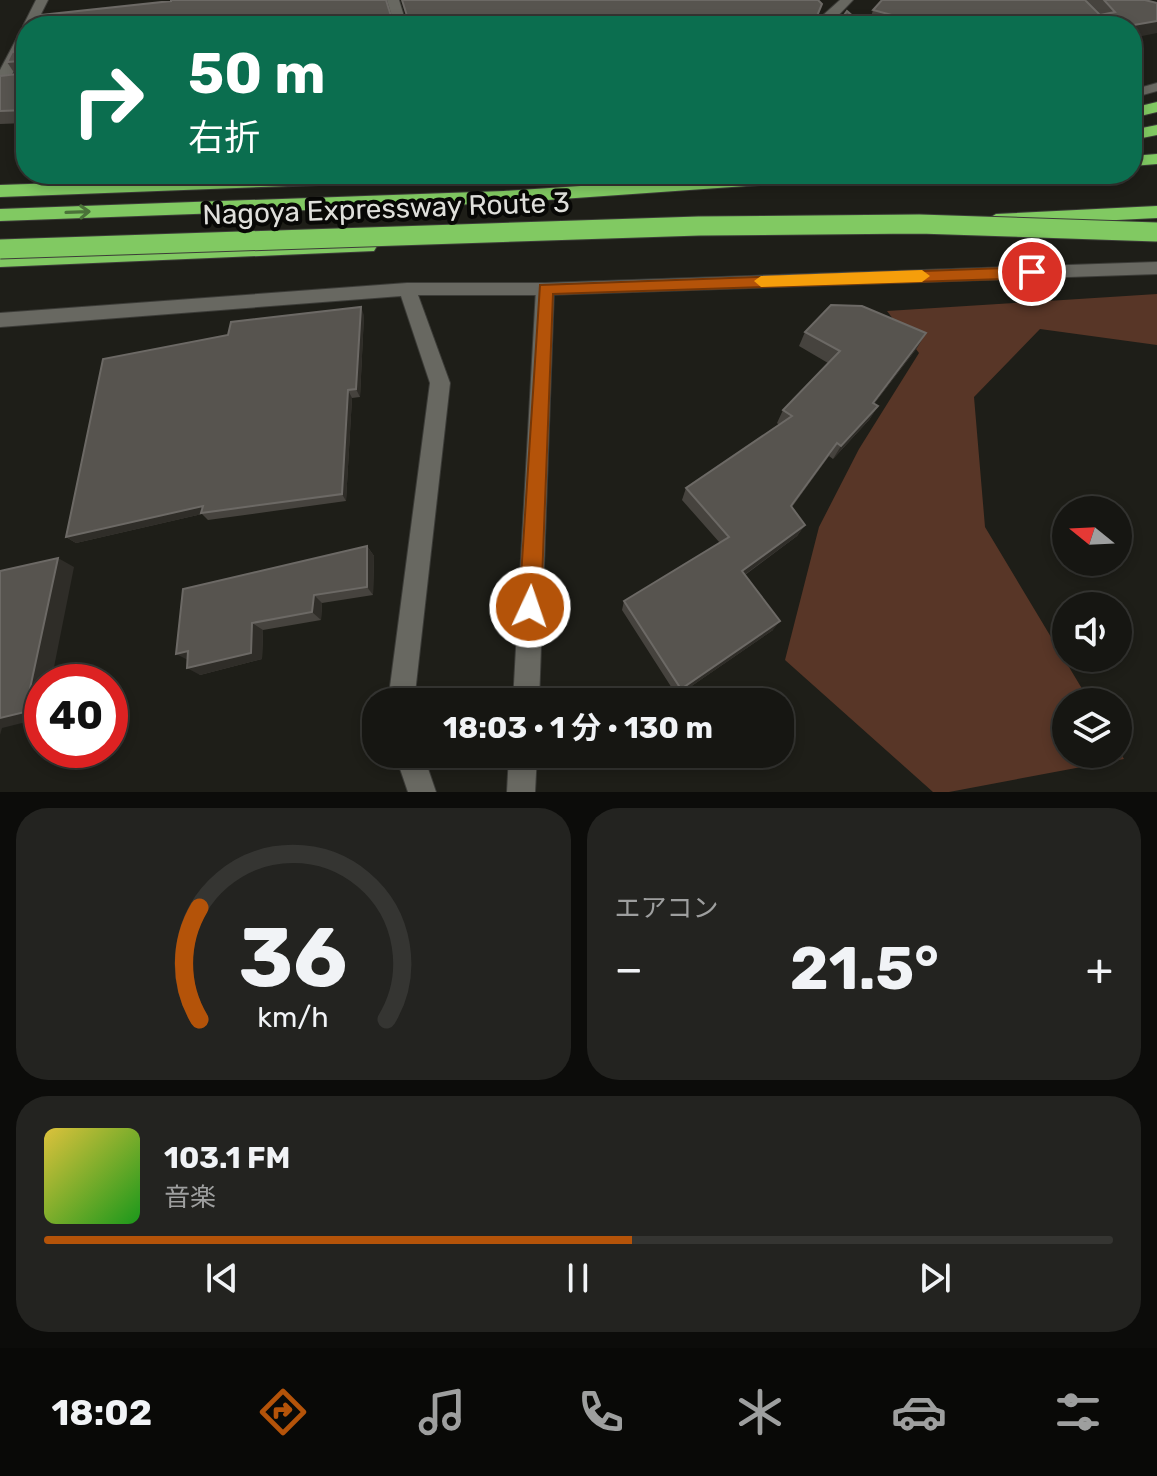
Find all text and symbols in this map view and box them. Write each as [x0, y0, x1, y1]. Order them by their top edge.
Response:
text: 50 m [188, 41, 325, 107]
icon: right [56, 48, 160, 152]
text: 右折 [188, 116, 260, 159]
street label: Nagoya Expressway Route 3 [202, 186, 570, 231]
one-way arrow [64, 204, 91, 219]
pin [998, 238, 1066, 306]
icon: arrive [1010, 250, 1054, 294]
north arrow [1052, 496, 1132, 576]
map controls [1052, 496, 1132, 768]
position arrow [488, 565, 572, 649]
button: sound [1052, 592, 1132, 672]
speed limit sign: 40 [24, 664, 128, 768]
button: layers [1052, 688, 1132, 768]
text: 18:03 · 1 分 · 130 m [443, 710, 713, 746]
text: エアコン [615, 893, 719, 924]
text: 36 [239, 908, 348, 1007]
text: 21.5° [790, 933, 939, 1004]
text: − [615, 943, 643, 995]
text: + [1086, 943, 1113, 995]
text: km/h [258, 1000, 329, 1034]
text: 103.1 FM [164, 1140, 290, 1176]
text: 音楽 [164, 1182, 216, 1213]
icon: previous [200, 1256, 244, 1300]
icon: pause [556, 1256, 600, 1300]
icon: next [913, 1256, 957, 1300]
icon: directions [255, 1384, 311, 1440]
icon: music [414, 1384, 470, 1440]
icon: phone [573, 1384, 629, 1440]
icon: climate [732, 1384, 788, 1440]
icon: car [891, 1384, 947, 1440]
icon: filters [1050, 1384, 1106, 1440]
text: 18:02 [51, 1391, 152, 1434]

